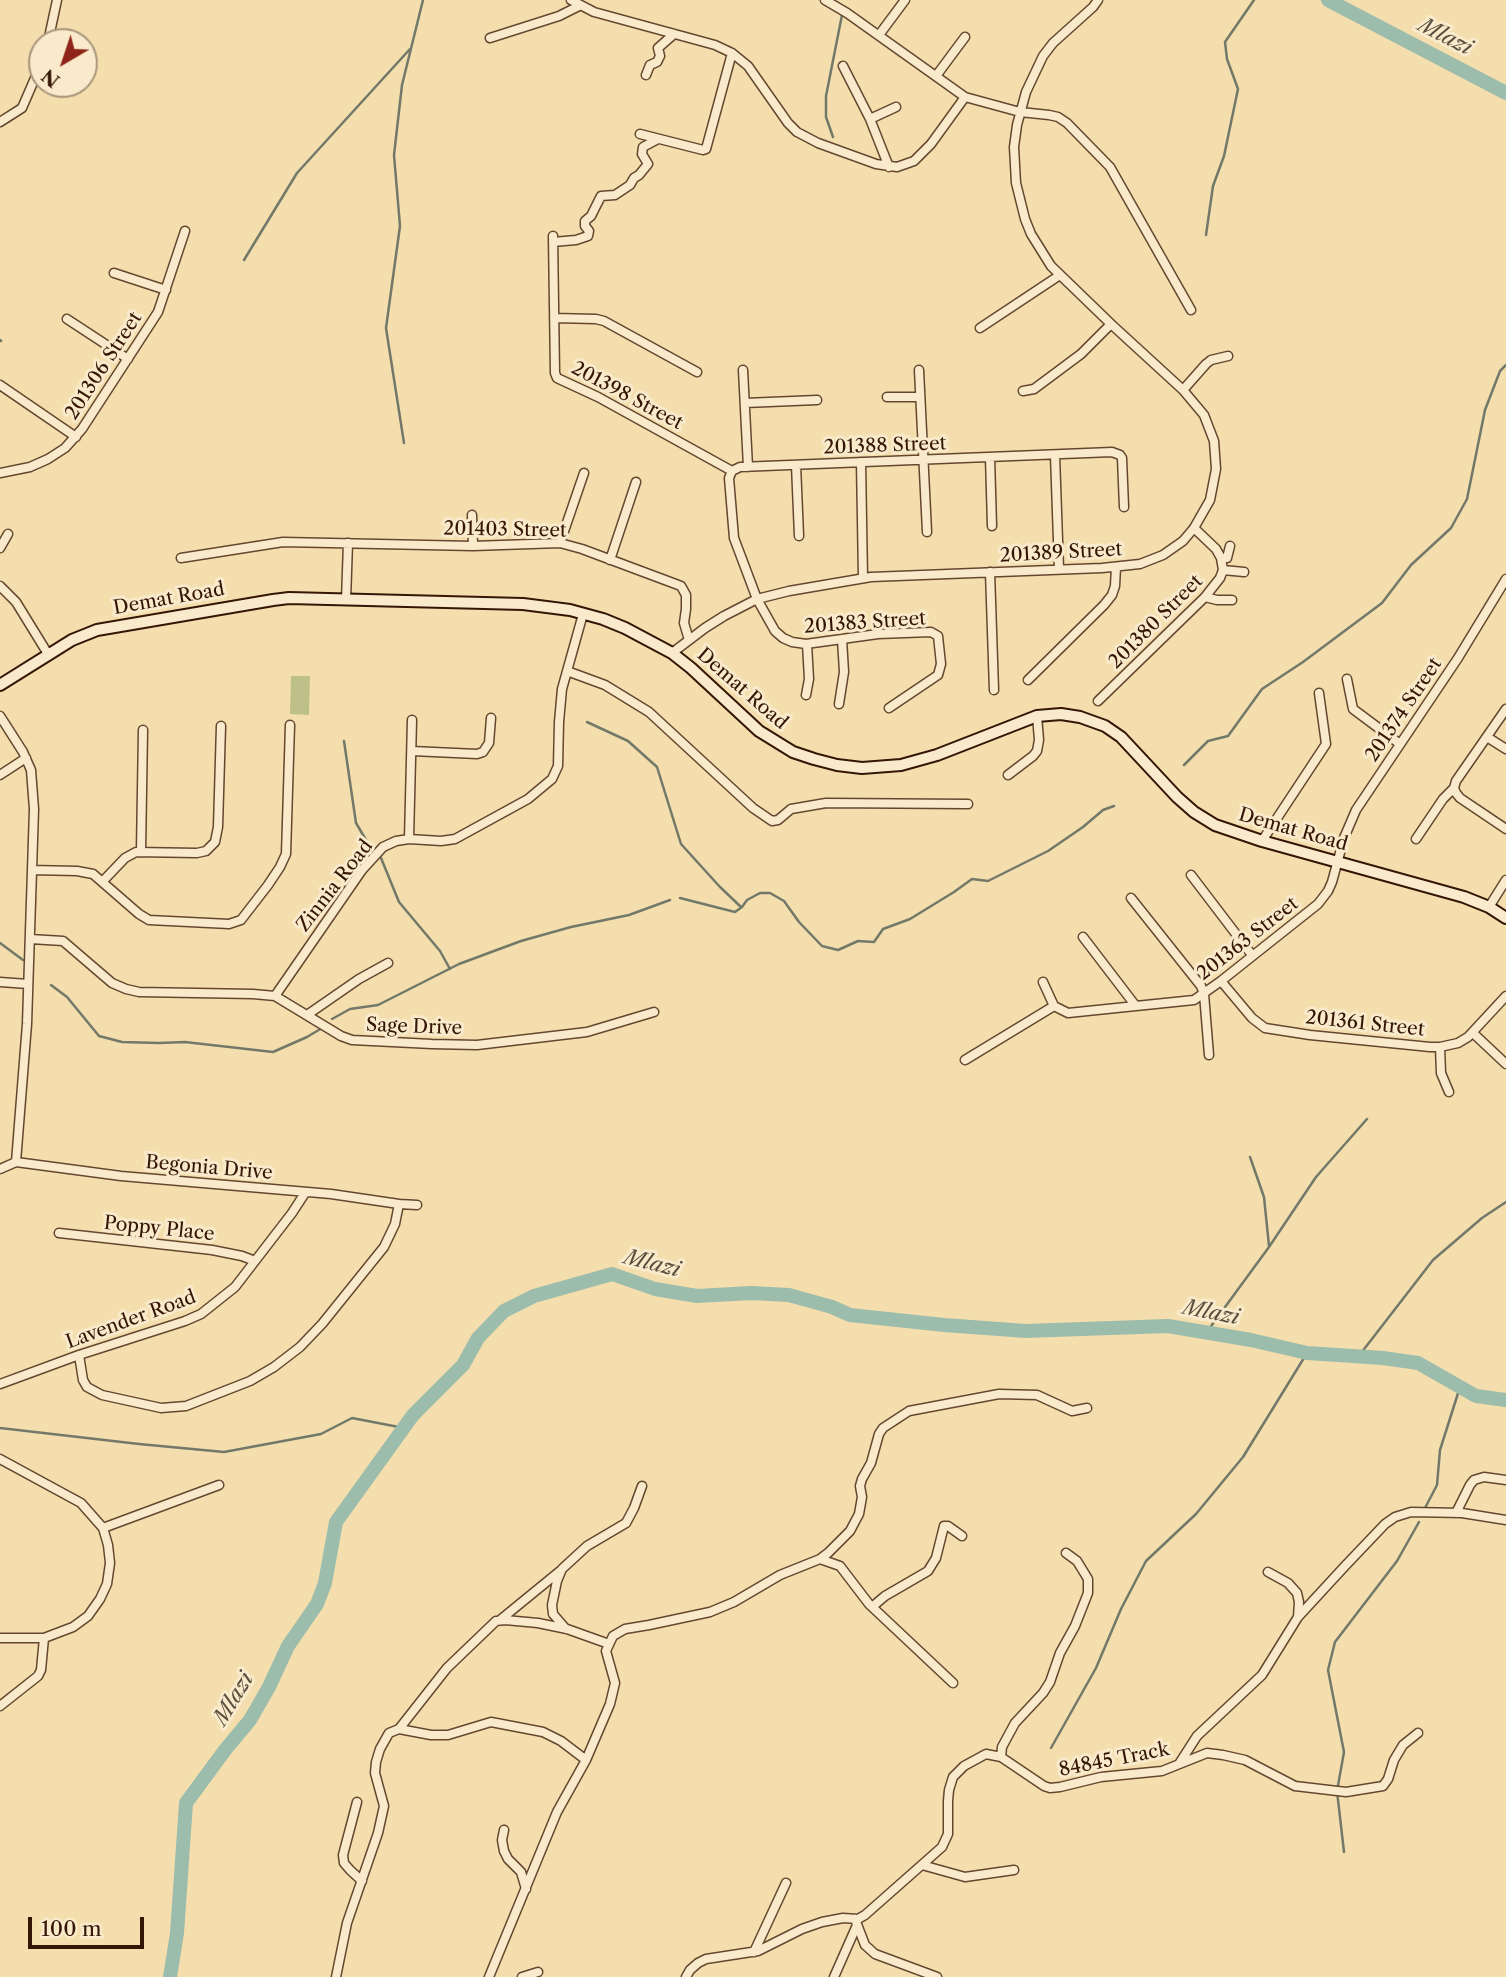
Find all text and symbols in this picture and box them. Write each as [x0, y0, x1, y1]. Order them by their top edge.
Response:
water label: Mlazi [1414, 13, 1476, 61]
north arrow [28, 28, 98, 98]
text: N [37, 64, 64, 92]
street label: 201306 Street [61, 308, 147, 424]
street label: 201398 Street [567, 357, 687, 435]
street label: 201388 Street [823, 432, 947, 460]
street label: 201403 Street [443, 518, 567, 542]
street label: 201389 Street [999, 538, 1123, 568]
street label: 201380 Street [1104, 570, 1208, 674]
street label: Demat Road [112, 578, 226, 620]
street label: 201383 Street [803, 607, 927, 639]
street label: Demat Road [692, 643, 792, 735]
street label: 201374 Street [1361, 654, 1447, 766]
street label: Demat Road [1236, 804, 1350, 856]
street label: Zinnia Road [292, 836, 378, 936]
street label: 201363 Street [1193, 892, 1303, 986]
street label: 201361 Street [1304, 1006, 1426, 1042]
street label: Sage Drive [365, 1014, 463, 1040]
street label: Begonia Drive [144, 1151, 274, 1185]
street label: Poppy Place [103, 1212, 215, 1246]
water label: Mlazi [621, 1245, 683, 1283]
street label: Lavender Road [63, 1286, 199, 1354]
water label: Mlazi [1181, 1295, 1241, 1331]
water label: Mlazi [209, 1668, 259, 1730]
street label: 84845 Track [1057, 1738, 1171, 1782]
scale bar [32, 1904, 147, 1948]
text: 100 m [41, 1916, 102, 1941]

